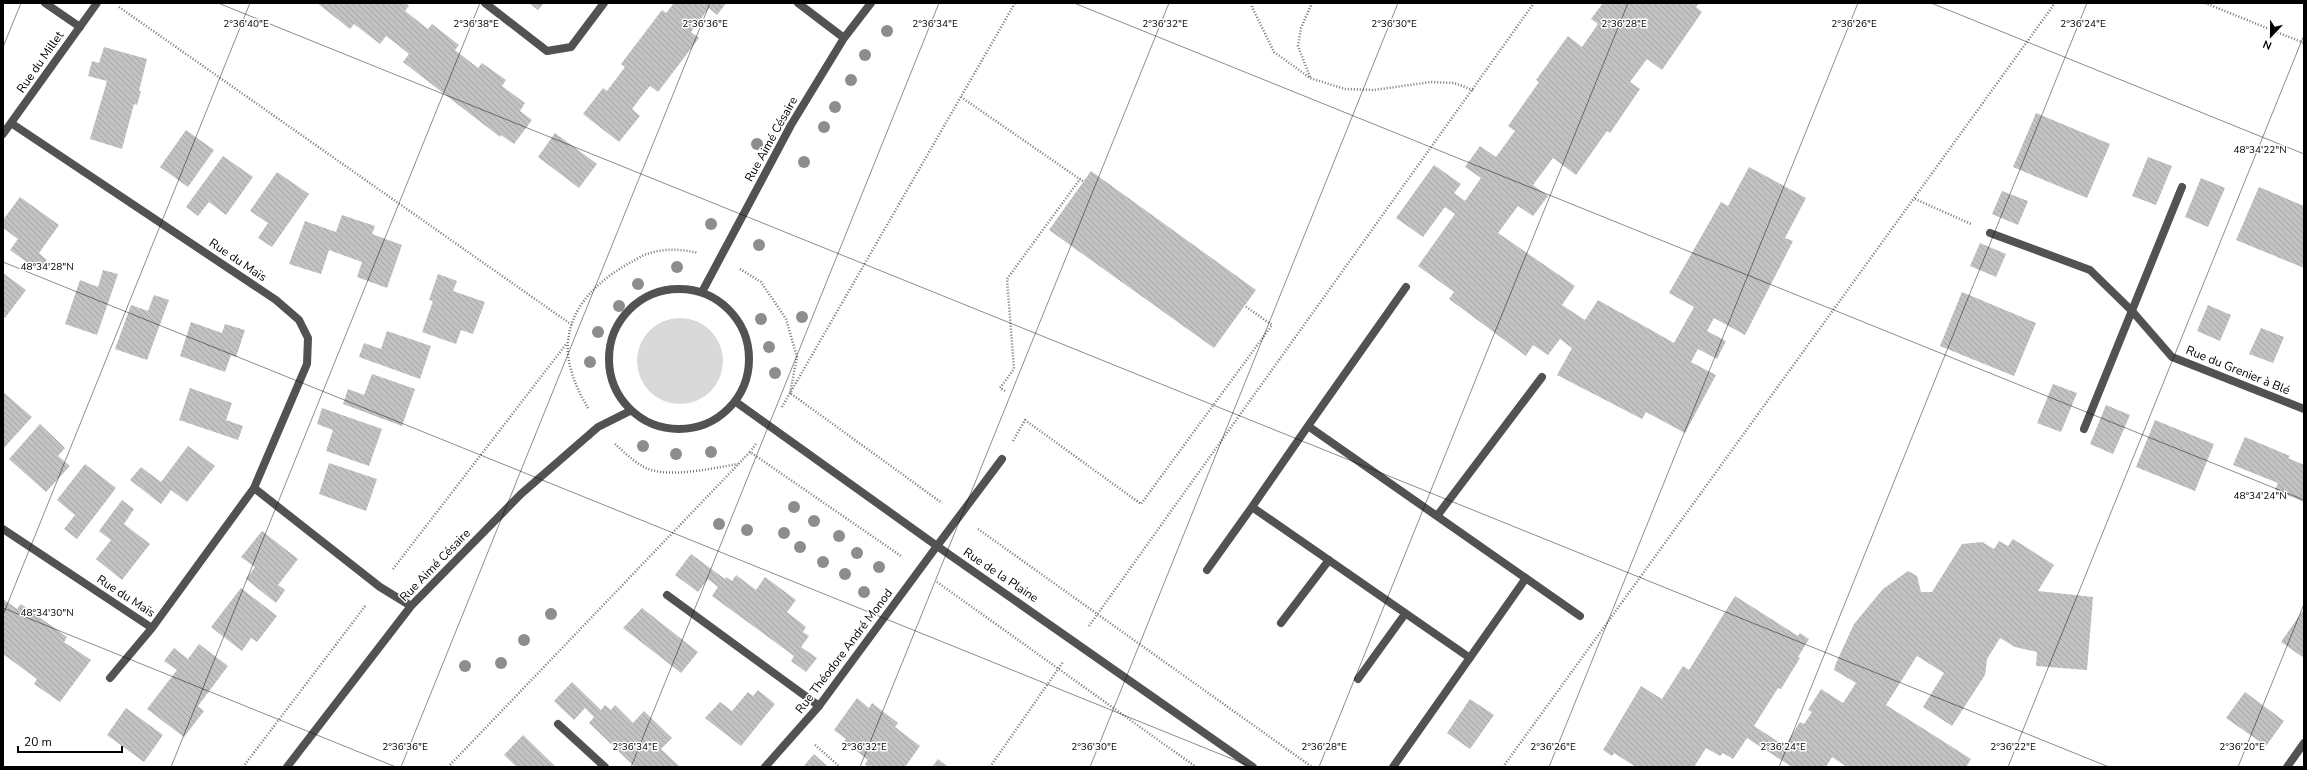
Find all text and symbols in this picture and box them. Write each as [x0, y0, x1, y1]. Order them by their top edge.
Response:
north arrow [2251, 16, 2291, 56]
text: 2°36'40"E [223, 17, 269, 31]
text: 2°36'38"E [453, 17, 499, 31]
text: 2°36'36"E [682, 17, 728, 31]
text: 2°36'34"E [912, 17, 958, 31]
text: 2°36'32"E [1142, 17, 1188, 31]
text: 2°36'30"E [1371, 17, 1417, 31]
text: 2°36'28"E [1601, 17, 1647, 31]
text: 2°36'26"E [1831, 17, 1877, 31]
text: 2°36'24"E [2060, 17, 2106, 31]
street label: Rue du Millet [13, 27, 68, 96]
text: N [2261, 36, 2274, 53]
street label: Rue Aimé Césaire [741, 94, 801, 184]
text: 48°34'22"N [2233, 143, 2287, 157]
street label: Rue du Maïs [206, 235, 270, 285]
text: 48°34'28"N [20, 260, 74, 274]
street label: Rue du Grenier à Blé [2183, 342, 2293, 398]
text: 48°34'24"N [2233, 489, 2287, 503]
street label: Rue Aimé Césaire [396, 525, 474, 605]
street label: Rue de la Plaine [960, 544, 1042, 606]
street label: Rue du Maïs [94, 571, 158, 621]
street label: Rue Théodore André Monod [792, 585, 896, 717]
text: 48°34'30"N [20, 606, 74, 620]
scale bar [18, 728, 122, 754]
text: 20 m [24, 734, 52, 750]
text: 2°36'36"E [382, 740, 428, 754]
text: 2°36'34"E [612, 740, 658, 754]
text: 2°36'32"E [841, 740, 887, 754]
text: 2°36'30"E [1071, 740, 1117, 754]
text: 2°36'28"E [1301, 740, 1347, 754]
text: 2°36'26"E [1530, 740, 1576, 754]
text: 2°36'24"E [1760, 740, 1806, 754]
text: 2°36'22"E [1990, 740, 2036, 754]
text: 2°36'20"E [2219, 740, 2265, 754]

